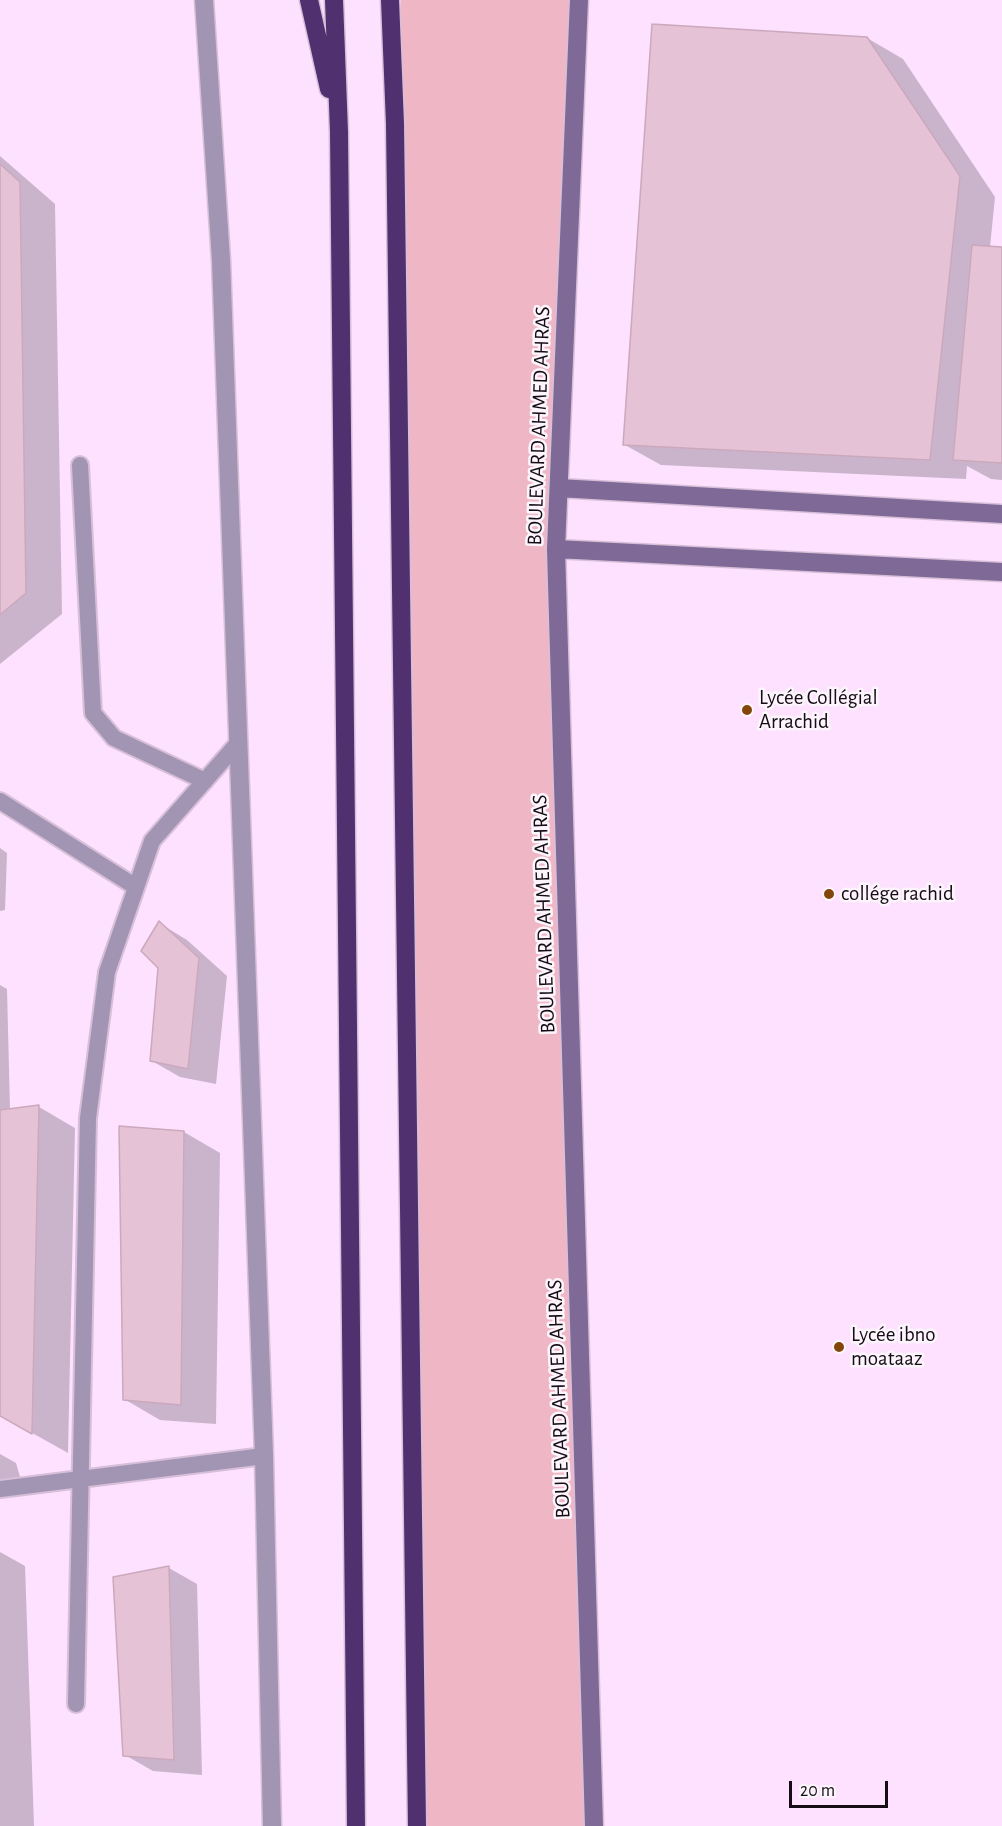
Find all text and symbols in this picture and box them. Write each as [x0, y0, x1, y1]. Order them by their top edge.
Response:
street label: BOULEVARD AHMED AHRAS [522, 306, 556, 546]
place label: Lycée Collégial Arrachid [759, 685, 878, 735]
marker: Lycée Collégial Arrachid [740, 703, 754, 717]
street label: BOULEVARD AHMED AHRAS [527, 794, 561, 1034]
place label: collége rachid [841, 881, 954, 907]
marker: collége rachid [822, 887, 836, 901]
street label: BOULEVARD AHMED AHRAS [542, 1279, 576, 1519]
place label: Lycée ibno moataaz [851, 1322, 936, 1372]
marker: Lycée ibno moataaz [832, 1340, 846, 1354]
scale bar [792, 1769, 891, 1807]
text: 20 m [800, 1782, 835, 1800]

